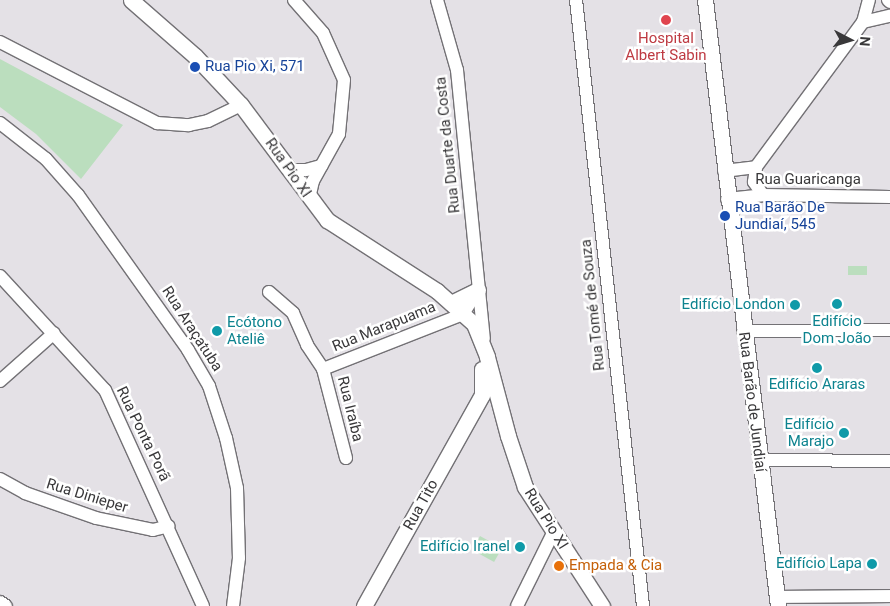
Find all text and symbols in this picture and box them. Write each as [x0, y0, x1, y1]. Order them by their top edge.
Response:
marker: Hospital Albert Sabin [659, 13, 673, 27]
north arrow [825, 15, 875, 65]
place label: Hospital Albert Sabin [625, 29, 707, 64]
text: N [857, 36, 873, 47]
place label: Rua Pio Xi, 571 [205, 58, 305, 76]
marker: Rua Pio Xi, 571 [189, 61, 201, 73]
street label: Rua Duarte da Costa [432, 76, 464, 214]
street label: Rua Pio XI [261, 135, 315, 201]
street label: Rua Guaricanga [755, 171, 861, 189]
place label: Rua Barão De Jundiaí, 545 [735, 198, 825, 233]
marker: Rua Barão De Jundiaí, 545 [719, 210, 731, 222]
street label: Rua Tomé de Souza [577, 238, 609, 372]
street label: Rua Araçatuba [158, 283, 226, 375]
place label: Edifício London [682, 296, 785, 314]
street label: Rua Marapuama [330, 298, 438, 356]
marker: Edifício Dom João [831, 298, 843, 310]
marker: Edifício London [789, 299, 801, 311]
place label: Edifício Dom João [803, 312, 871, 347]
place label: Ecótono Ateliê [227, 313, 282, 348]
marker: Ecótono Ateliê [211, 325, 223, 337]
street label: Rua Barão de Jundiaí [734, 331, 770, 473]
marker: Edifício Araras [811, 362, 823, 374]
street label: Rua Iraíba [333, 374, 367, 444]
place label: Edifício Araras [769, 376, 865, 394]
street label: Rua Ponta Porã [112, 384, 174, 484]
place label: Edifício Marajo [785, 415, 834, 450]
marker: Edifício Marajo [838, 427, 850, 439]
street label: Rua Dinieper [44, 475, 130, 517]
street label: Rua Tito [400, 476, 442, 534]
street label: Rua Pio XI [520, 485, 572, 553]
place label: Edifício Iranel [420, 538, 510, 556]
marker: Edifício Iranel [514, 541, 526, 553]
place label: Edifício Lapa [776, 555, 862, 573]
place label: Empada & Cia [569, 557, 662, 575]
marker: Edifício Lapa [866, 558, 878, 570]
marker: Empada & Cia [553, 560, 565, 572]

